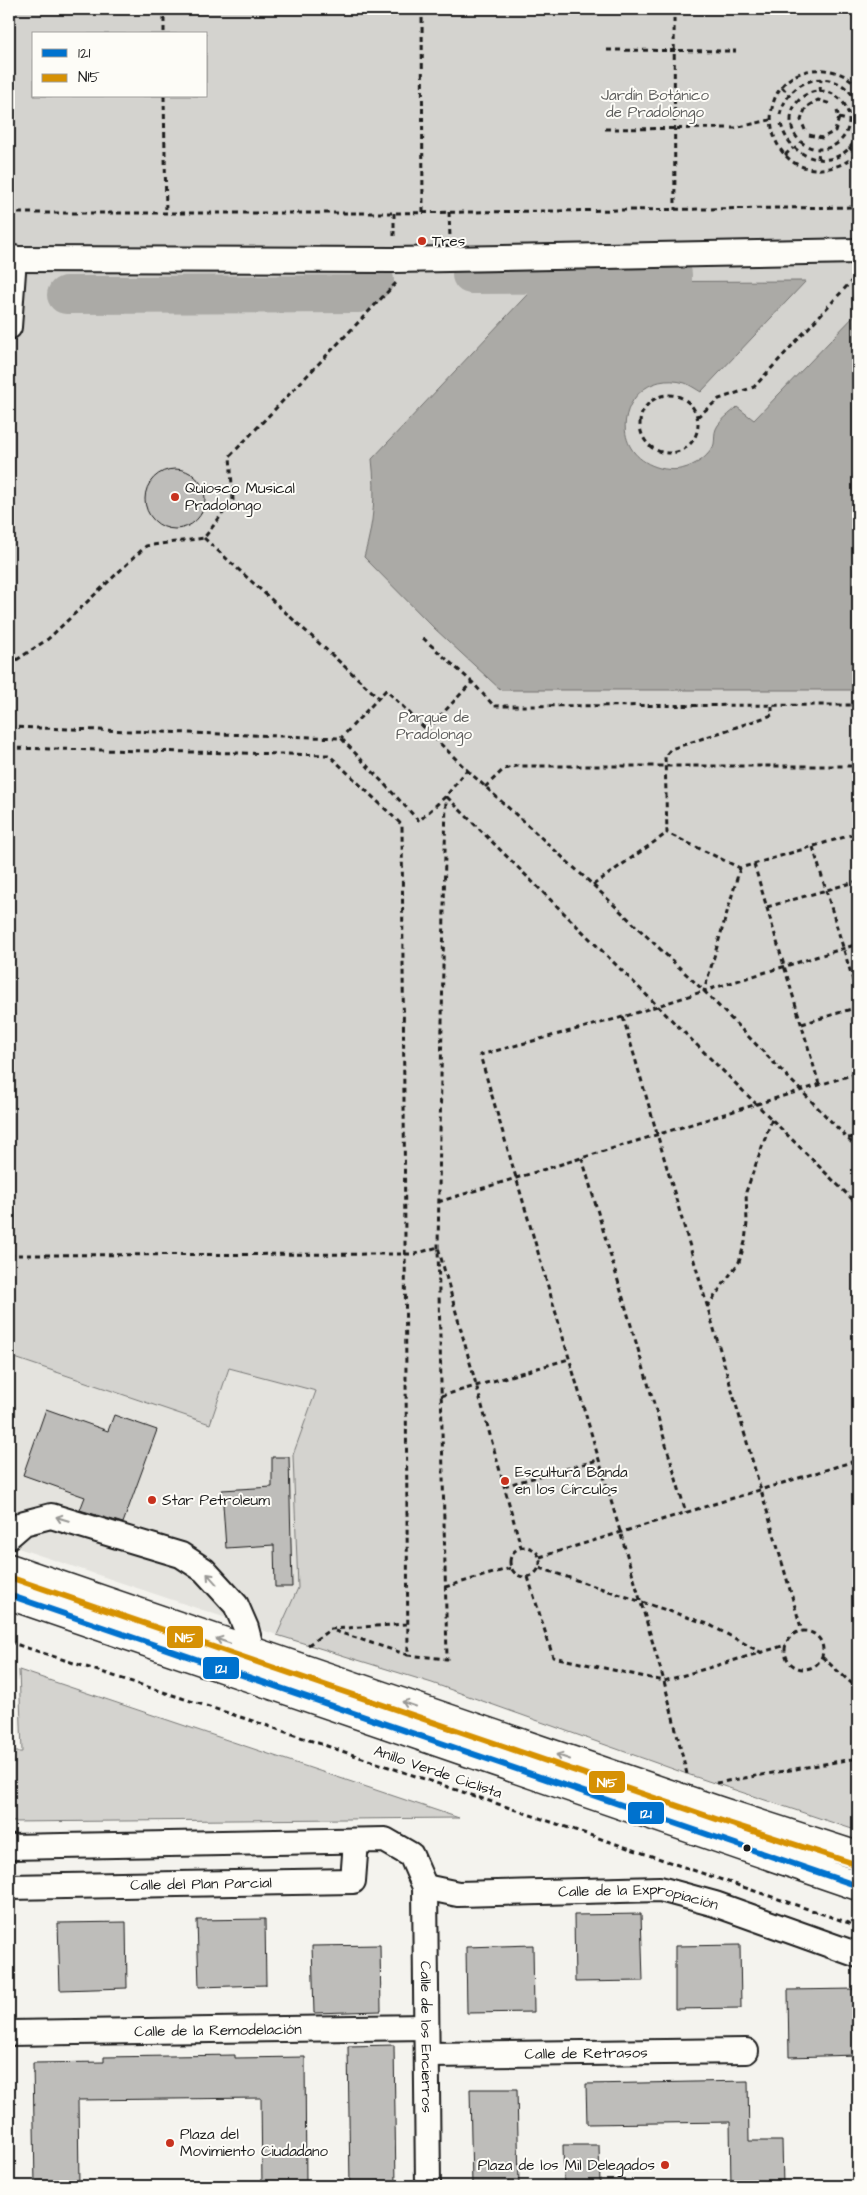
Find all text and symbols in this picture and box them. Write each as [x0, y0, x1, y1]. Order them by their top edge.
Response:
legend [32, 32, 208, 98]
text: 121 [78, 43, 91, 64]
text: N15 [78, 67, 100, 88]
park label: Jardín Botánico de Pradolongo [601, 85, 709, 124]
place label: Tres [432, 231, 466, 252]
marker: Tres [416, 235, 428, 247]
place label: Quiosco Musical Pradolongo [185, 478, 295, 517]
marker: Quiosco Musical Pradolongo [169, 491, 181, 503]
park label: Parque de Pradolongo [396, 707, 473, 746]
place label: Escultura Banda en los Círculos [515, 1462, 628, 1500]
marker: Escultura Banda en los Círculos [499, 1475, 511, 1487]
place label: Star Petroleum [162, 1490, 270, 1511]
marker: Star Petroleum [146, 1494, 158, 1506]
one-way arrow [56, 1514, 72, 1524]
one-way arrow [207, 1572, 218, 1585]
line badge: N15 [166, 1625, 204, 1649]
text: N15 [175, 1628, 196, 1648]
one-way arrow [215, 1635, 231, 1645]
line badge: 121 [202, 1656, 240, 1680]
text: 121 [215, 1659, 227, 1679]
one-way arrow [402, 1699, 418, 1709]
street label: Anillo Verde Ciclista [371, 1740, 505, 1804]
one-way arrow [555, 1752, 571, 1762]
line badge: N15 [588, 1770, 626, 1794]
text: N15 [597, 1773, 618, 1793]
line badge: 121 [627, 1801, 665, 1825]
text: 121 [640, 1804, 652, 1824]
unlabelled marker [742, 1843, 752, 1853]
street label: Calle del Plan Parcial [130, 1872, 272, 1895]
street label: Calle de la Expropiación [558, 1878, 721, 1915]
street label: Calle de los Encierros [415, 1961, 438, 2114]
street label: Calle de la Remodelación [134, 2018, 302, 2042]
street label: Calle de Retrasos [524, 2042, 648, 2064]
place label: Plaza del Movimiento Ciudadano [180, 2124, 329, 2162]
marker: Plaza del Movimiento Ciudadano [164, 2137, 176, 2149]
place label: Plaza de los Mil Delegados [478, 2155, 655, 2177]
marker: Plaza de los Mil Delegados [659, 2159, 671, 2171]

